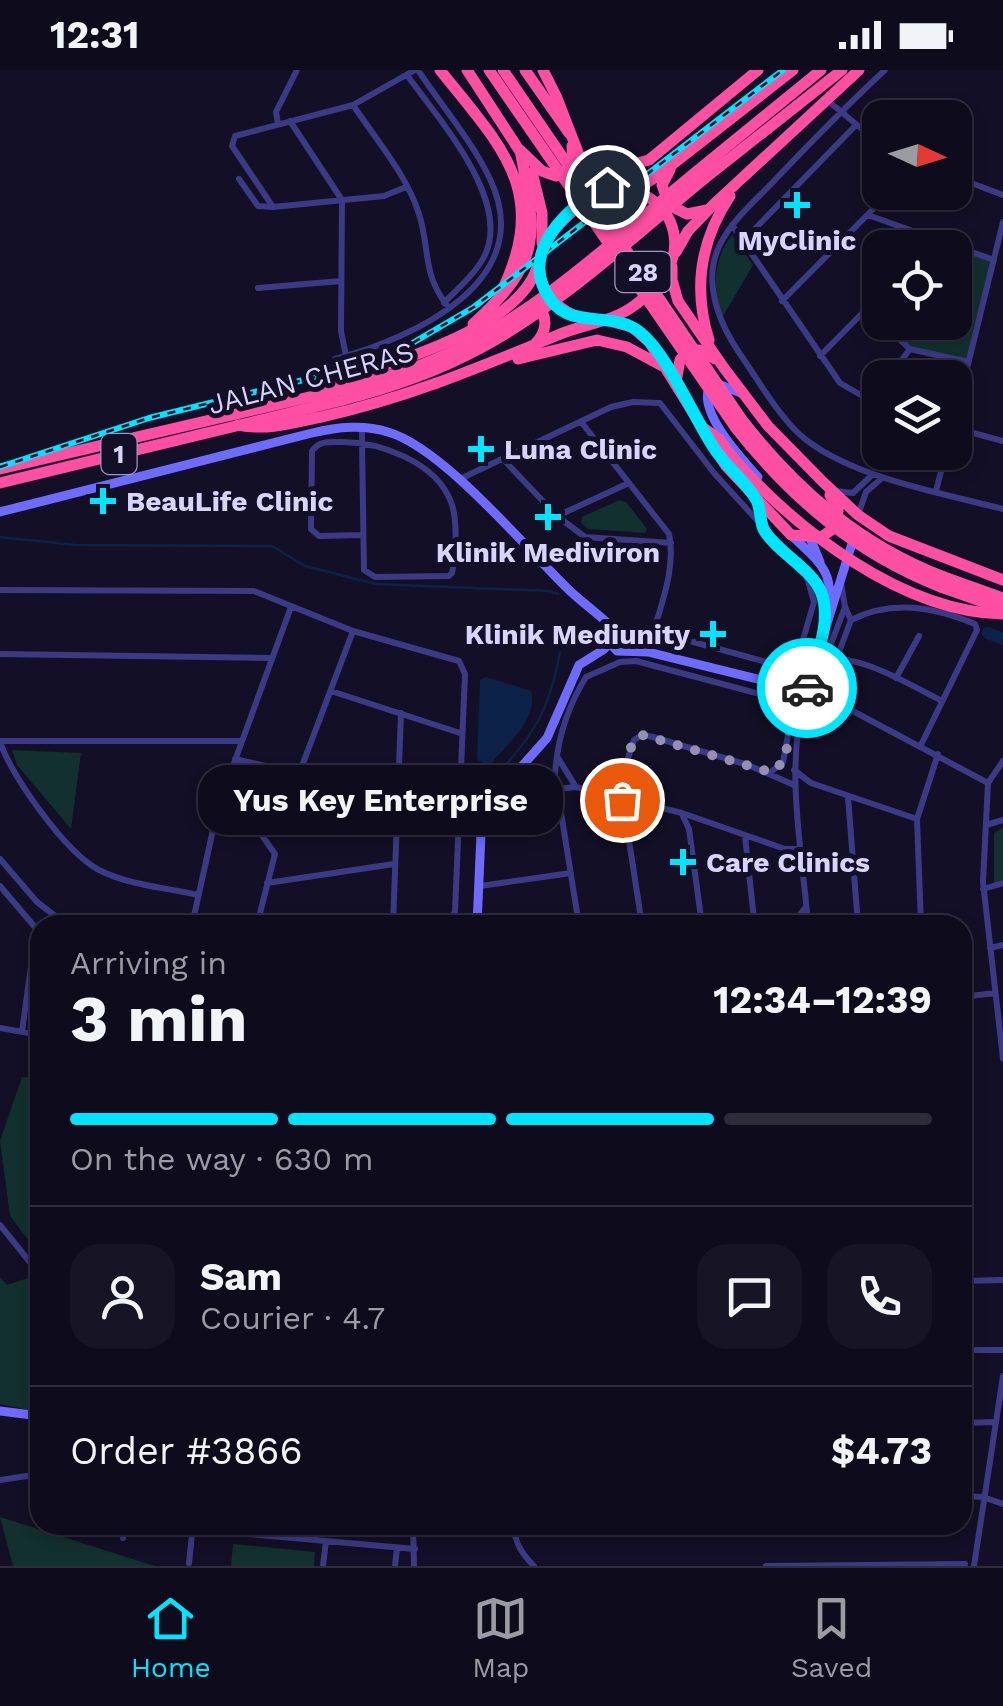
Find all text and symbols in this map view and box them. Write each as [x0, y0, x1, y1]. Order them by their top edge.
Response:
text: 12:31 [50, 13, 139, 57]
north arrow [862, 100, 972, 210]
map controls [862, 100, 972, 470]
pin [565, 145, 650, 230]
icon: home [580, 160, 635, 215]
marker: MyClinic [784, 192, 810, 218]
place label: MyClinic [737, 224, 857, 257]
button: locate [862, 230, 972, 340]
road number: 28 [616, 252, 670, 292]
street label: JALAN CHERAS [205, 335, 417, 421]
button: layers [862, 360, 972, 470]
place label: Luna Clinic [504, 433, 657, 466]
road number: 1 [102, 434, 136, 474]
marker: Luna Clinic [468, 436, 494, 462]
place label: BeauLife Clinic [126, 485, 333, 518]
marker: BeauLife Clinic [90, 488, 116, 514]
marker: Klinik Mediviron [535, 504, 561, 530]
place label: Klinik Mediviron [436, 536, 660, 569]
place label: Klinik Mediunity [465, 618, 690, 651]
marker: Klinik Mediunity [700, 621, 726, 647]
courier [757, 638, 857, 738]
icon: car [780, 661, 835, 716]
pin [580, 758, 665, 843]
callout: Yus Key Enterprise [197, 765, 562, 835]
icon: bag [595, 773, 650, 828]
text: Yus Key Enterprise [233, 781, 528, 819]
place label: Care Clinics [706, 846, 870, 879]
marker: Care Clinics [670, 849, 696, 875]
text: Arriving in [70, 944, 227, 982]
text: 12:34–12:39 [713, 978, 932, 1022]
text: 3 min [70, 981, 248, 1057]
text: On the way · 630 m [70, 1140, 374, 1178]
button: person [70, 1244, 175, 1349]
button: chat [697, 1244, 802, 1349]
button: phone [827, 1244, 932, 1349]
text: Sam [200, 1255, 282, 1299]
text: Courier · 4.7 [200, 1299, 385, 1337]
text: Order #3866 [70, 1429, 303, 1473]
text: $4.73 [831, 1429, 932, 1473]
tab: Home [131, 1591, 211, 1684]
tab: Map [472, 1591, 529, 1684]
tab: Saved [791, 1591, 872, 1684]

